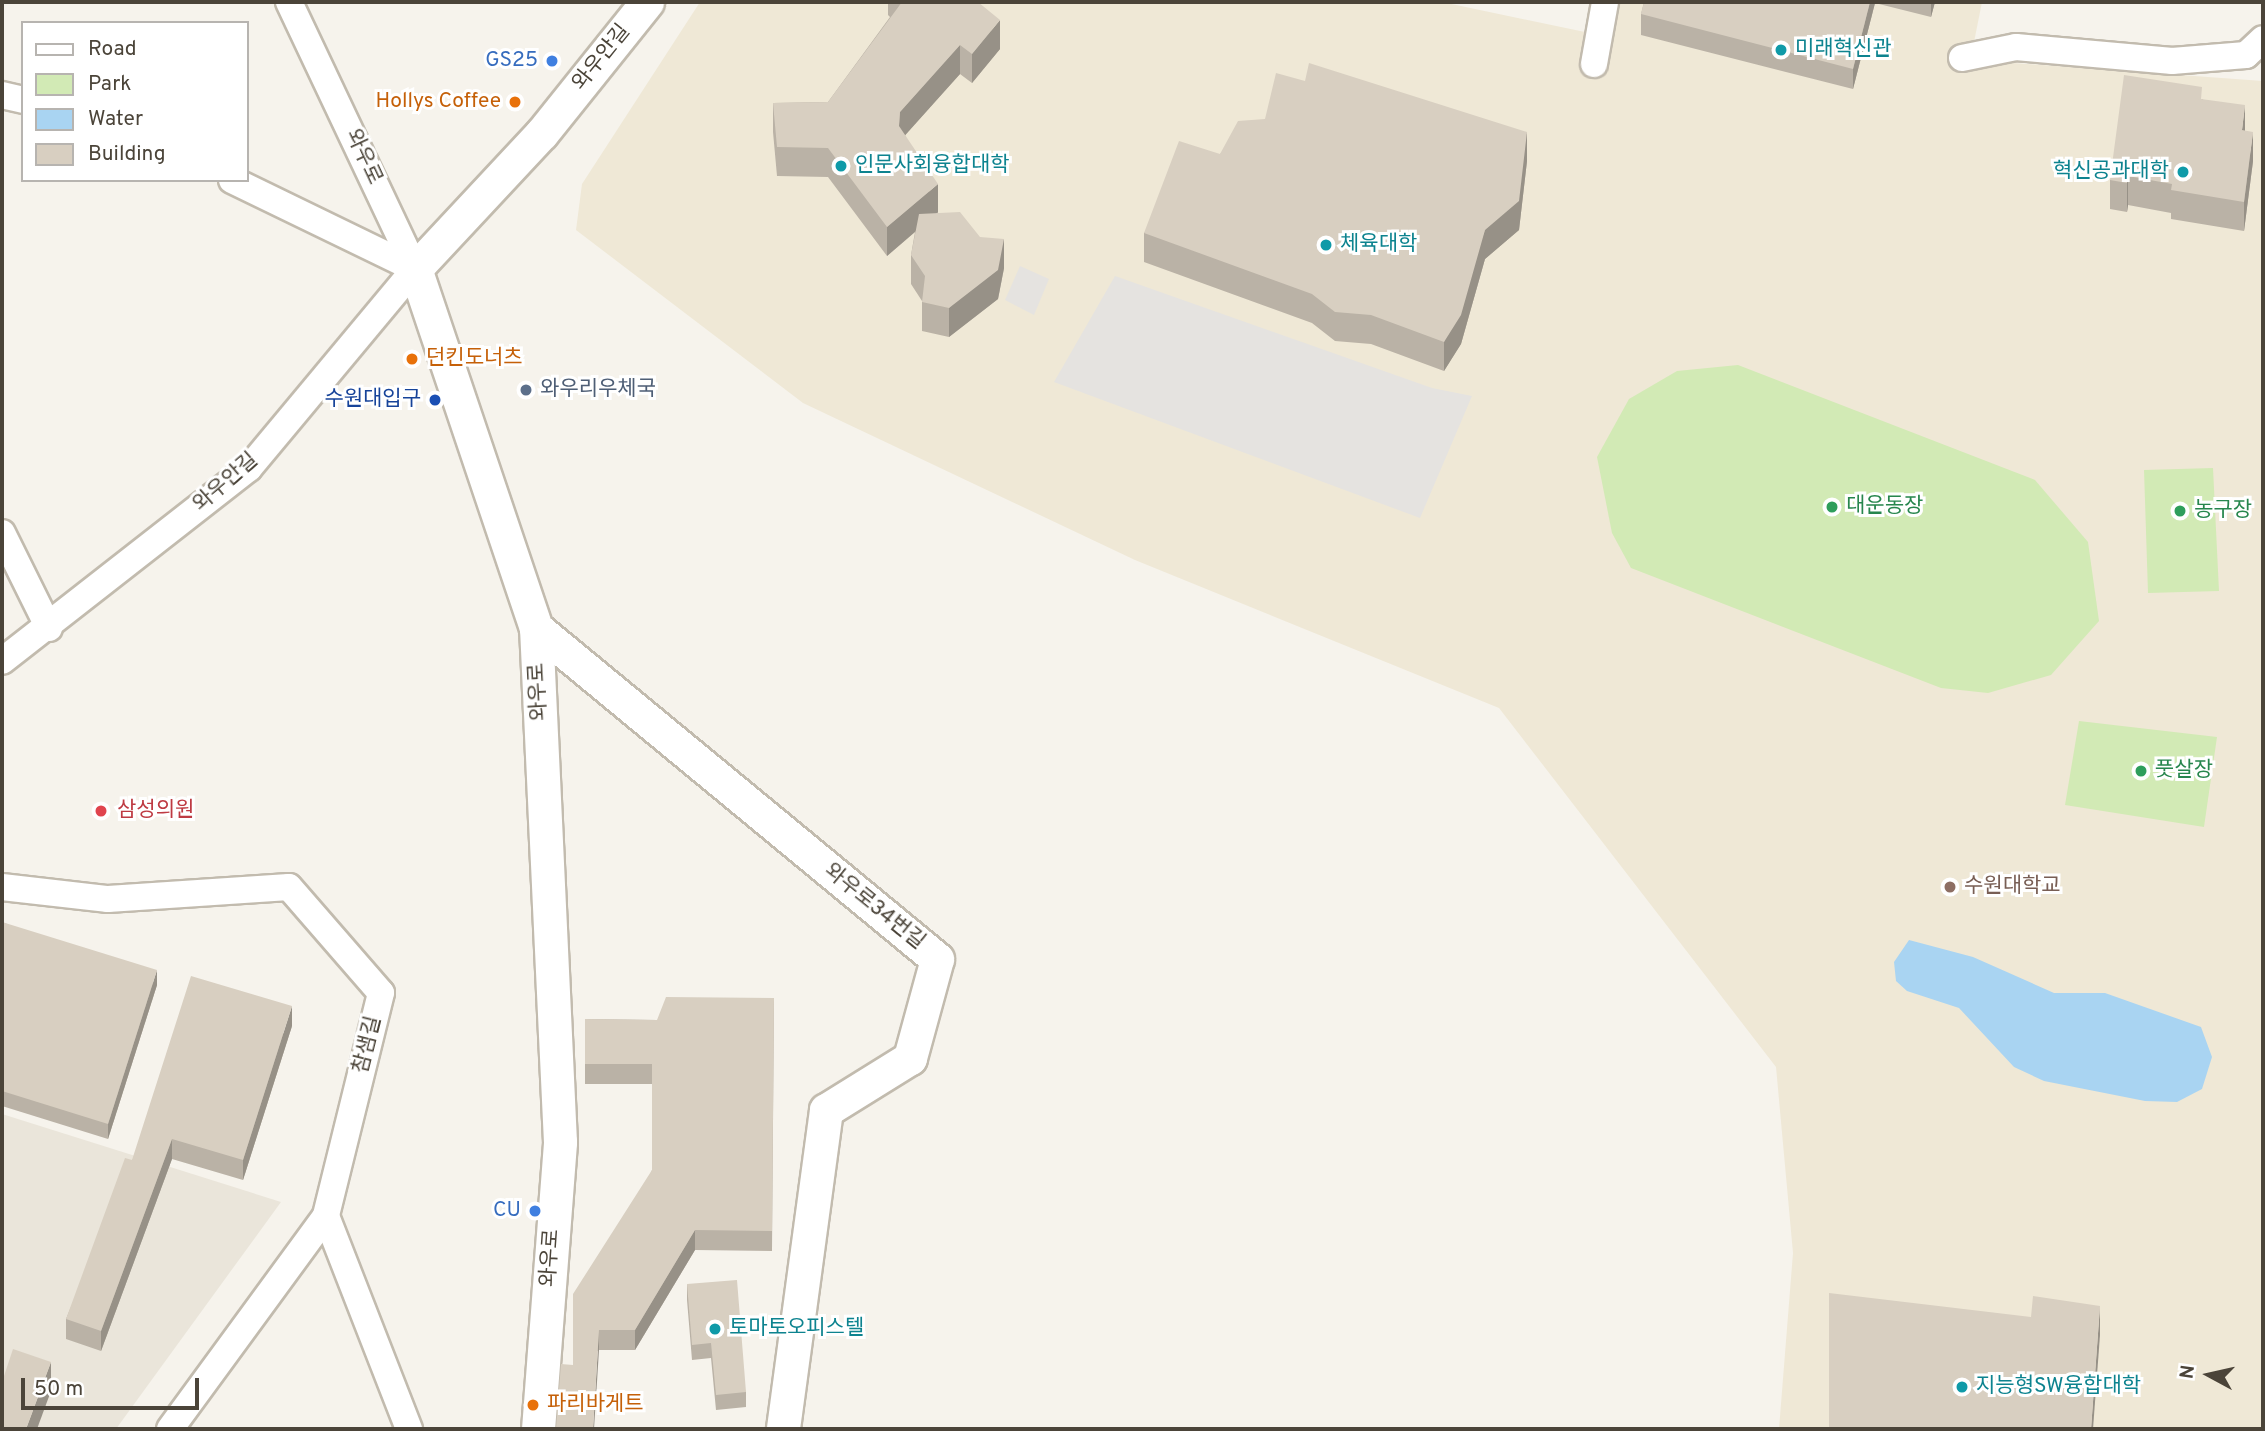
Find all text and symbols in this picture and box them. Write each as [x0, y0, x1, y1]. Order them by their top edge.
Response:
street label: 와우안길 [568, 20, 636, 96]
legend [21, 21, 248, 182]
text: Road [88, 36, 137, 63]
place label: 미래혁신관 [1795, 37, 1892, 63]
marker: 미래혁신관 [1773, 42, 1789, 58]
place label: GS25 [485, 48, 538, 74]
marker: GS25 [544, 53, 560, 69]
text: Park [88, 71, 131, 98]
place label: Hollys Coffee [376, 89, 501, 115]
marker: Hollys Coffee [507, 94, 523, 110]
text: Water [88, 106, 143, 133]
street label: 와우로 [339, 125, 387, 189]
text: Building [88, 141, 166, 168]
place label: 인문사회융합대학 [855, 153, 1010, 179]
marker: 인문사회융합대학 [833, 158, 849, 174]
place label: 혁신공과대학 [2053, 159, 2169, 185]
marker: 혁신공과대학 [2175, 164, 2191, 180]
place label: 체육대학 [1340, 232, 1417, 258]
marker: 체육대학 [1318, 237, 1334, 253]
place label: 던킨도너츠 [426, 346, 523, 372]
marker: 던킨도너츠 [404, 351, 420, 367]
place label: 와우리우체국 [540, 377, 656, 403]
marker: 와우리우체국 [518, 382, 534, 398]
place label: 수원대입구 [324, 387, 421, 413]
marker: 수원대입구 [427, 392, 443, 408]
street label: 와우안길 [189, 448, 263, 518]
place label: 대운동장 [1846, 494, 1923, 520]
place label: 농구장 [2194, 498, 2252, 524]
marker: 대운동장 [1824, 499, 1840, 515]
marker: 농구장 [2172, 503, 2188, 519]
street label: 와우로 [525, 662, 553, 722]
place label: 풋살장 [2155, 758, 2213, 784]
marker: 풋살장 [2133, 763, 2149, 779]
place label: 삼성의원 [117, 798, 194, 824]
marker: 삼성의원 [91, 801, 111, 821]
street label: 와우로34번길 [819, 859, 929, 955]
place label: 수원대학교 [1964, 874, 2061, 900]
marker: 수원대학교 [1942, 879, 1958, 895]
street label: 참샘길 [349, 1014, 387, 1076]
place label: CU [493, 1198, 521, 1224]
marker: CU [527, 1203, 543, 1219]
street label: 와우로 [536, 1228, 566, 1288]
place label: 토마토오피스텔 [729, 1316, 864, 1342]
marker: 토마토오피스텔 [707, 1321, 723, 1337]
north arrow [2174, 1340, 2244, 1410]
scale bar [24, 1364, 203, 1408]
text: N [2175, 1364, 2201, 1381]
place label: 지능형SW융합대학 [1976, 1374, 2141, 1400]
text: 50 m [34, 1376, 83, 1403]
marker: 지능형SW융합대학 [1954, 1379, 1970, 1395]
place label: 파리바게트 [547, 1392, 644, 1418]
marker: 파리바게트 [525, 1397, 541, 1413]

